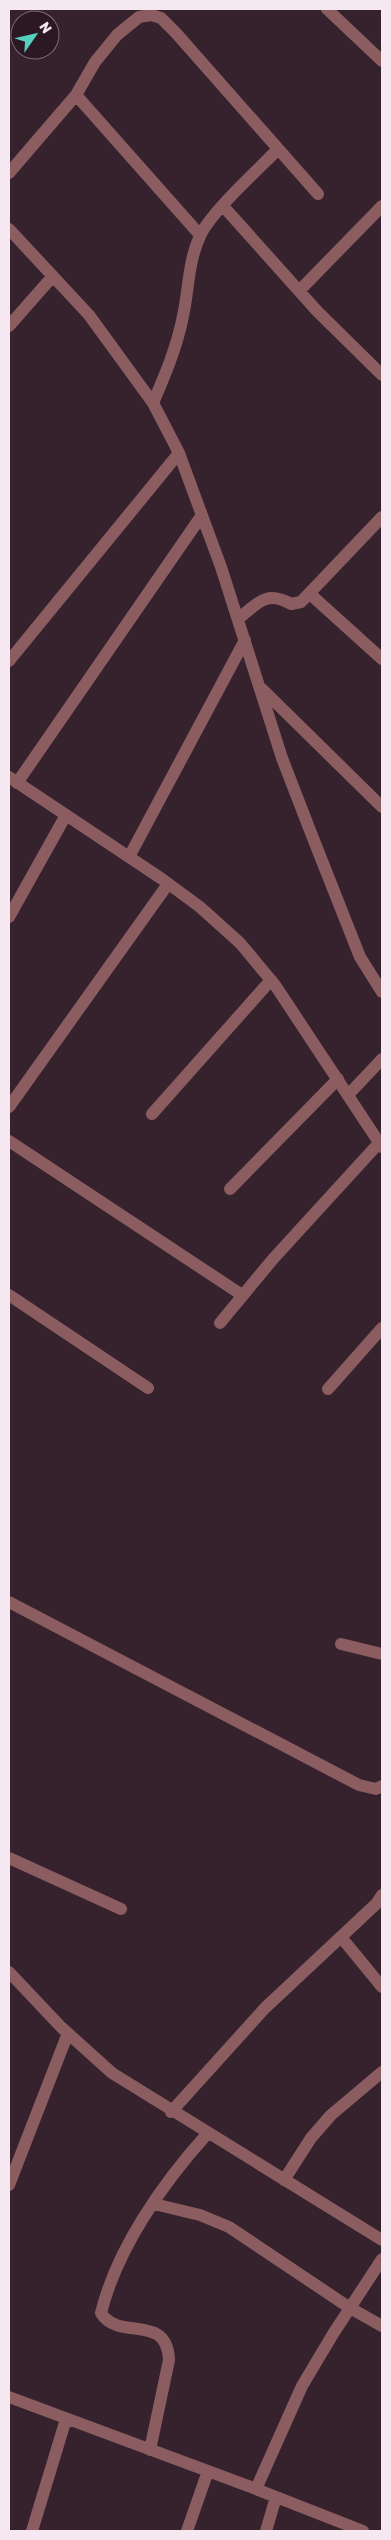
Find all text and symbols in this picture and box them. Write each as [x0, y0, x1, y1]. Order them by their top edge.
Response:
north arrow [10, 10, 60, 60]
text: N [35, 19, 55, 37]

